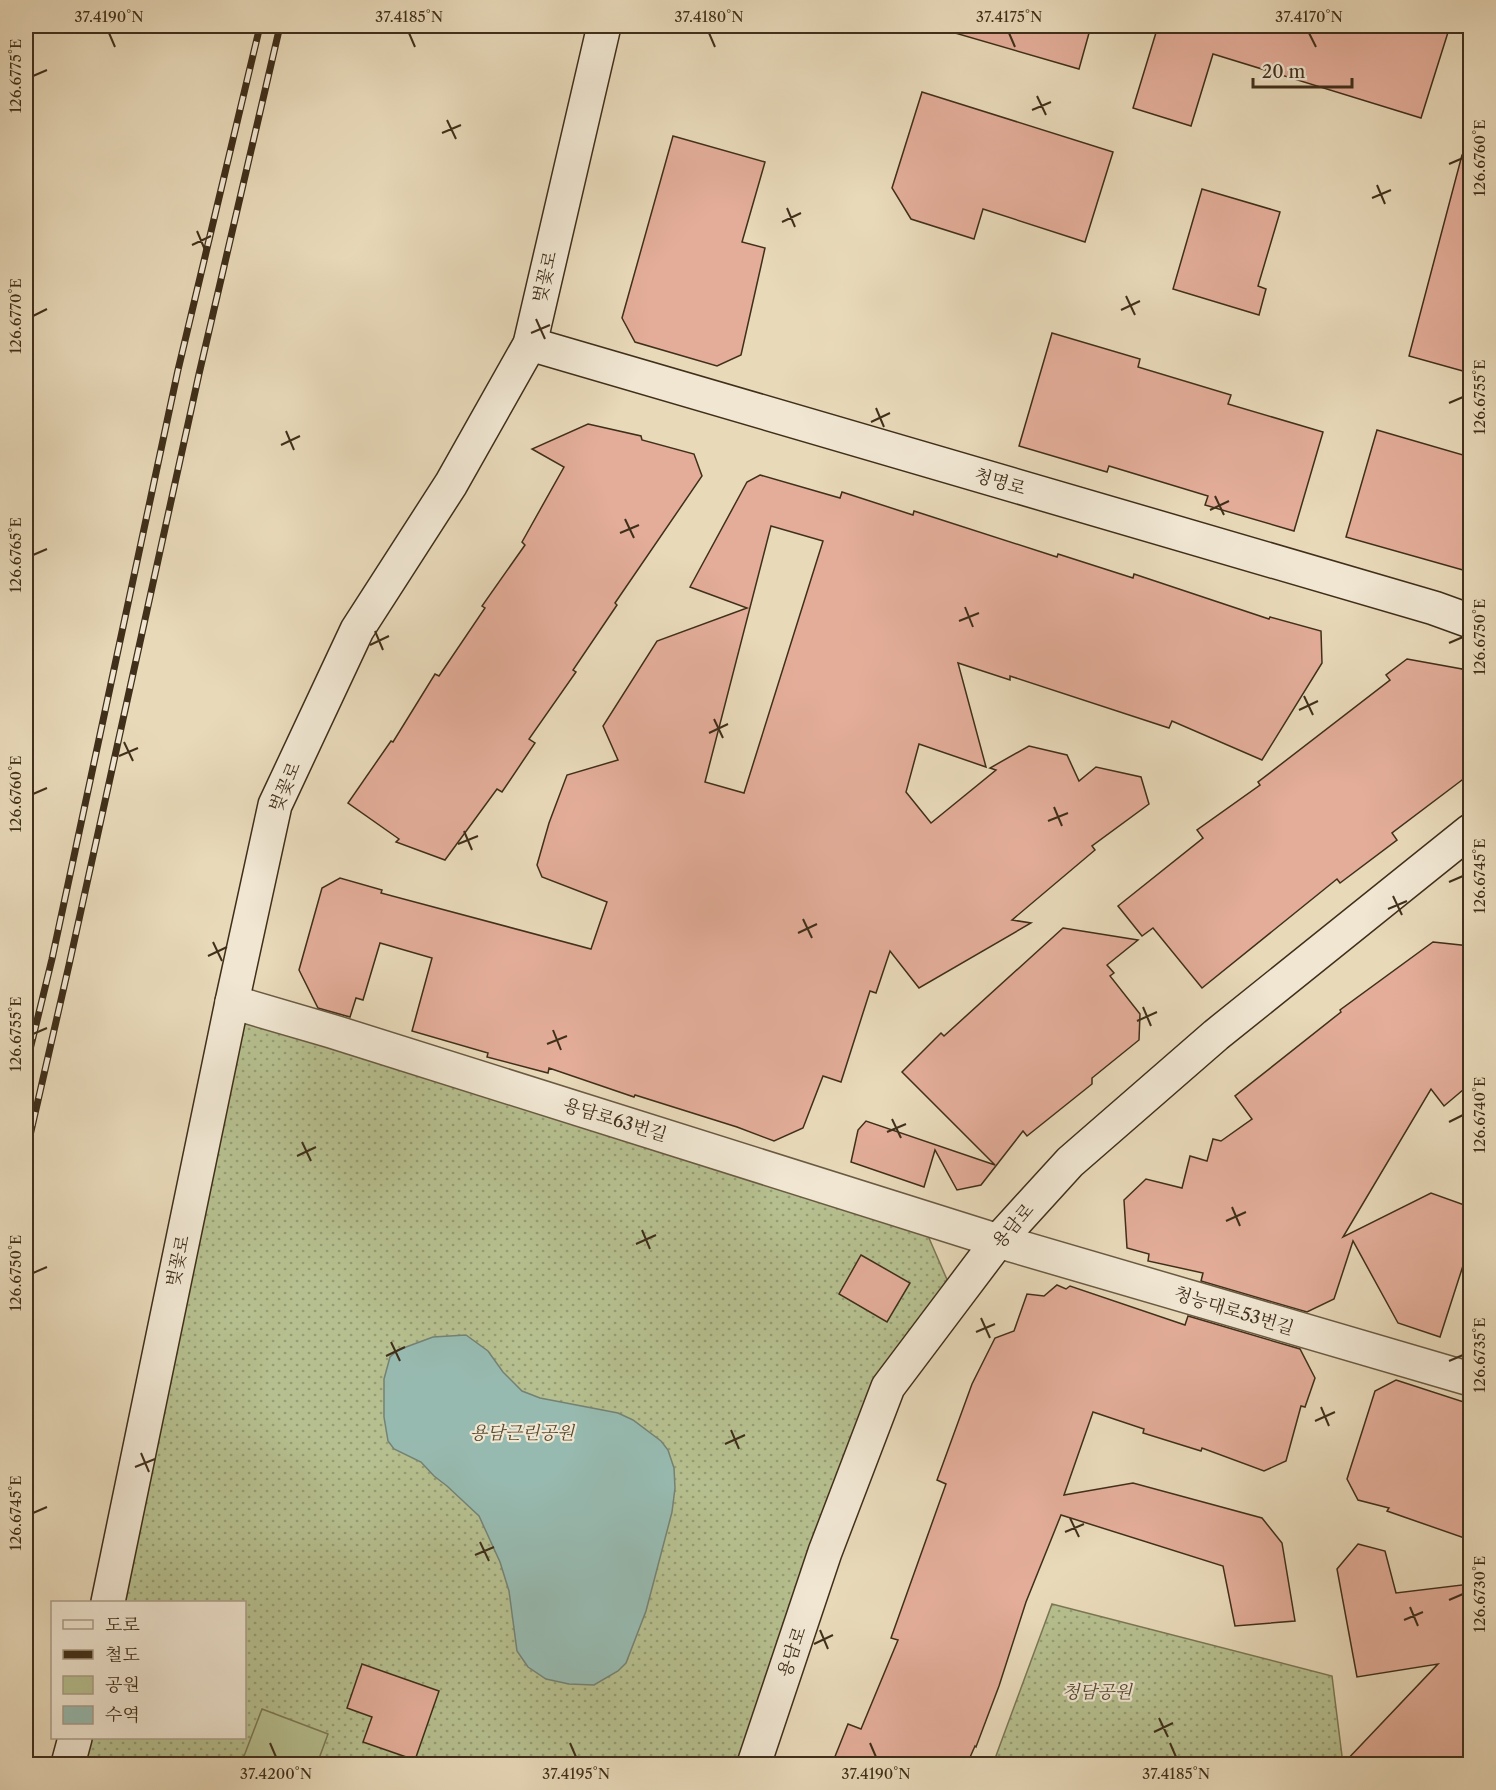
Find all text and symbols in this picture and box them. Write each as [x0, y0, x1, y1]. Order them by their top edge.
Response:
text: 37.4190°N [74, 7, 144, 26]
text: 37.4185°N [375, 7, 443, 26]
text: 37.4180°N [674, 7, 744, 26]
text: 37.4175°N [976, 7, 1042, 26]
text: 37.4170°N [1275, 7, 1343, 26]
text: 126.6775°E [6, 39, 25, 113]
scale bar [1253, 51, 1352, 89]
text: 20 m [1262, 61, 1306, 83]
text: 126.6760°E [1470, 120, 1489, 196]
street label: 벚꽃로 [528, 249, 562, 305]
text: 126.6770°E [6, 278, 25, 354]
text: 126.6755°E [1470, 359, 1489, 435]
street label: 청명로 [972, 464, 1028, 500]
text: 126.6765°E [6, 517, 25, 593]
text: 126.6750°E [1470, 599, 1489, 675]
text: 126.6760°E [6, 756, 25, 832]
street label: 벚꽃로 [265, 759, 305, 815]
text: 126.6745°E [1470, 838, 1489, 914]
text: 126.6755°E [6, 996, 25, 1072]
text: 126.6740°E [1470, 1077, 1489, 1153]
street label: 용담로63번길 [560, 1094, 670, 1146]
street label: 용담로 [988, 1199, 1038, 1253]
street label: 벚꽃로 [162, 1233, 194, 1289]
text: 126.6750°E [6, 1235, 25, 1311]
street label: 청능대로53번길 [1171, 1282, 1297, 1340]
text: 126.6735°E [1470, 1317, 1489, 1393]
park label: 용담근린공원 [470, 1422, 576, 1444]
text: 126.6745°E [6, 1475, 25, 1551]
text: 126.6730°E [1470, 1556, 1489, 1632]
legend [51, 1601, 246, 1739]
text: 도로 [105, 1614, 140, 1636]
street label: 용담로 [773, 1624, 811, 1680]
text: 철도 [105, 1644, 140, 1666]
text: 공원 [105, 1674, 140, 1696]
park label: 청담공원 [1062, 1681, 1133, 1703]
text: 수역 [105, 1704, 140, 1726]
text: 37.4200°N [240, 1764, 312, 1783]
text: 37.4195°N [542, 1764, 610, 1783]
text: 37.4190°N [841, 1764, 911, 1783]
text: 37.4185°N [1142, 1764, 1210, 1783]

